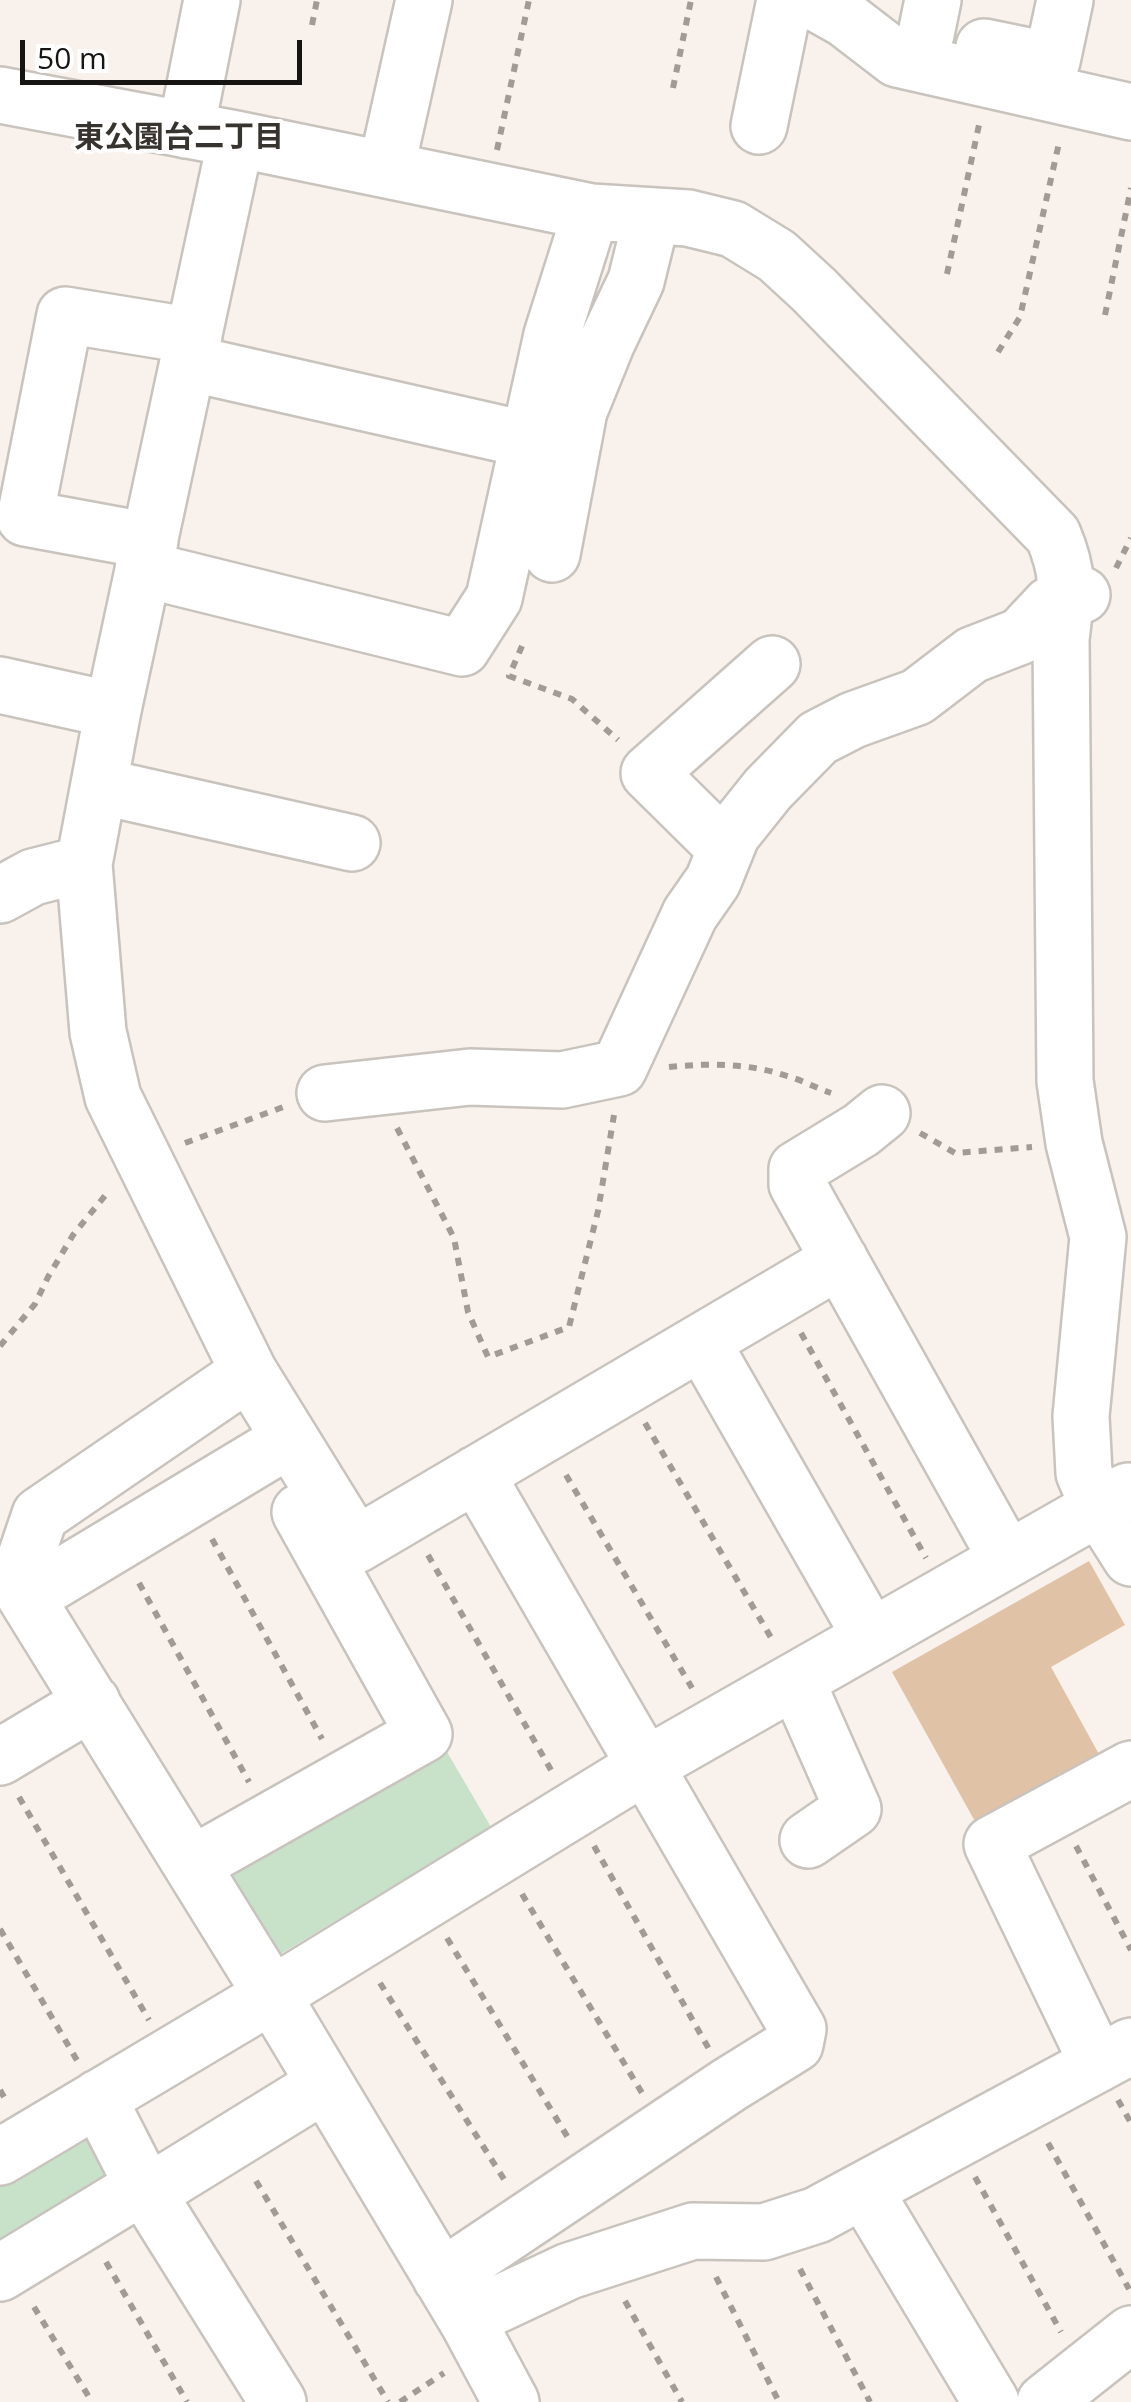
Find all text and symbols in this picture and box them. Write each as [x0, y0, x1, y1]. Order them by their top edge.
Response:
scale bar [25, 20, 308, 82]
text: 50 m [37, 37, 107, 78]
district label: 東公園台二丁目 [74, 120, 284, 156]

